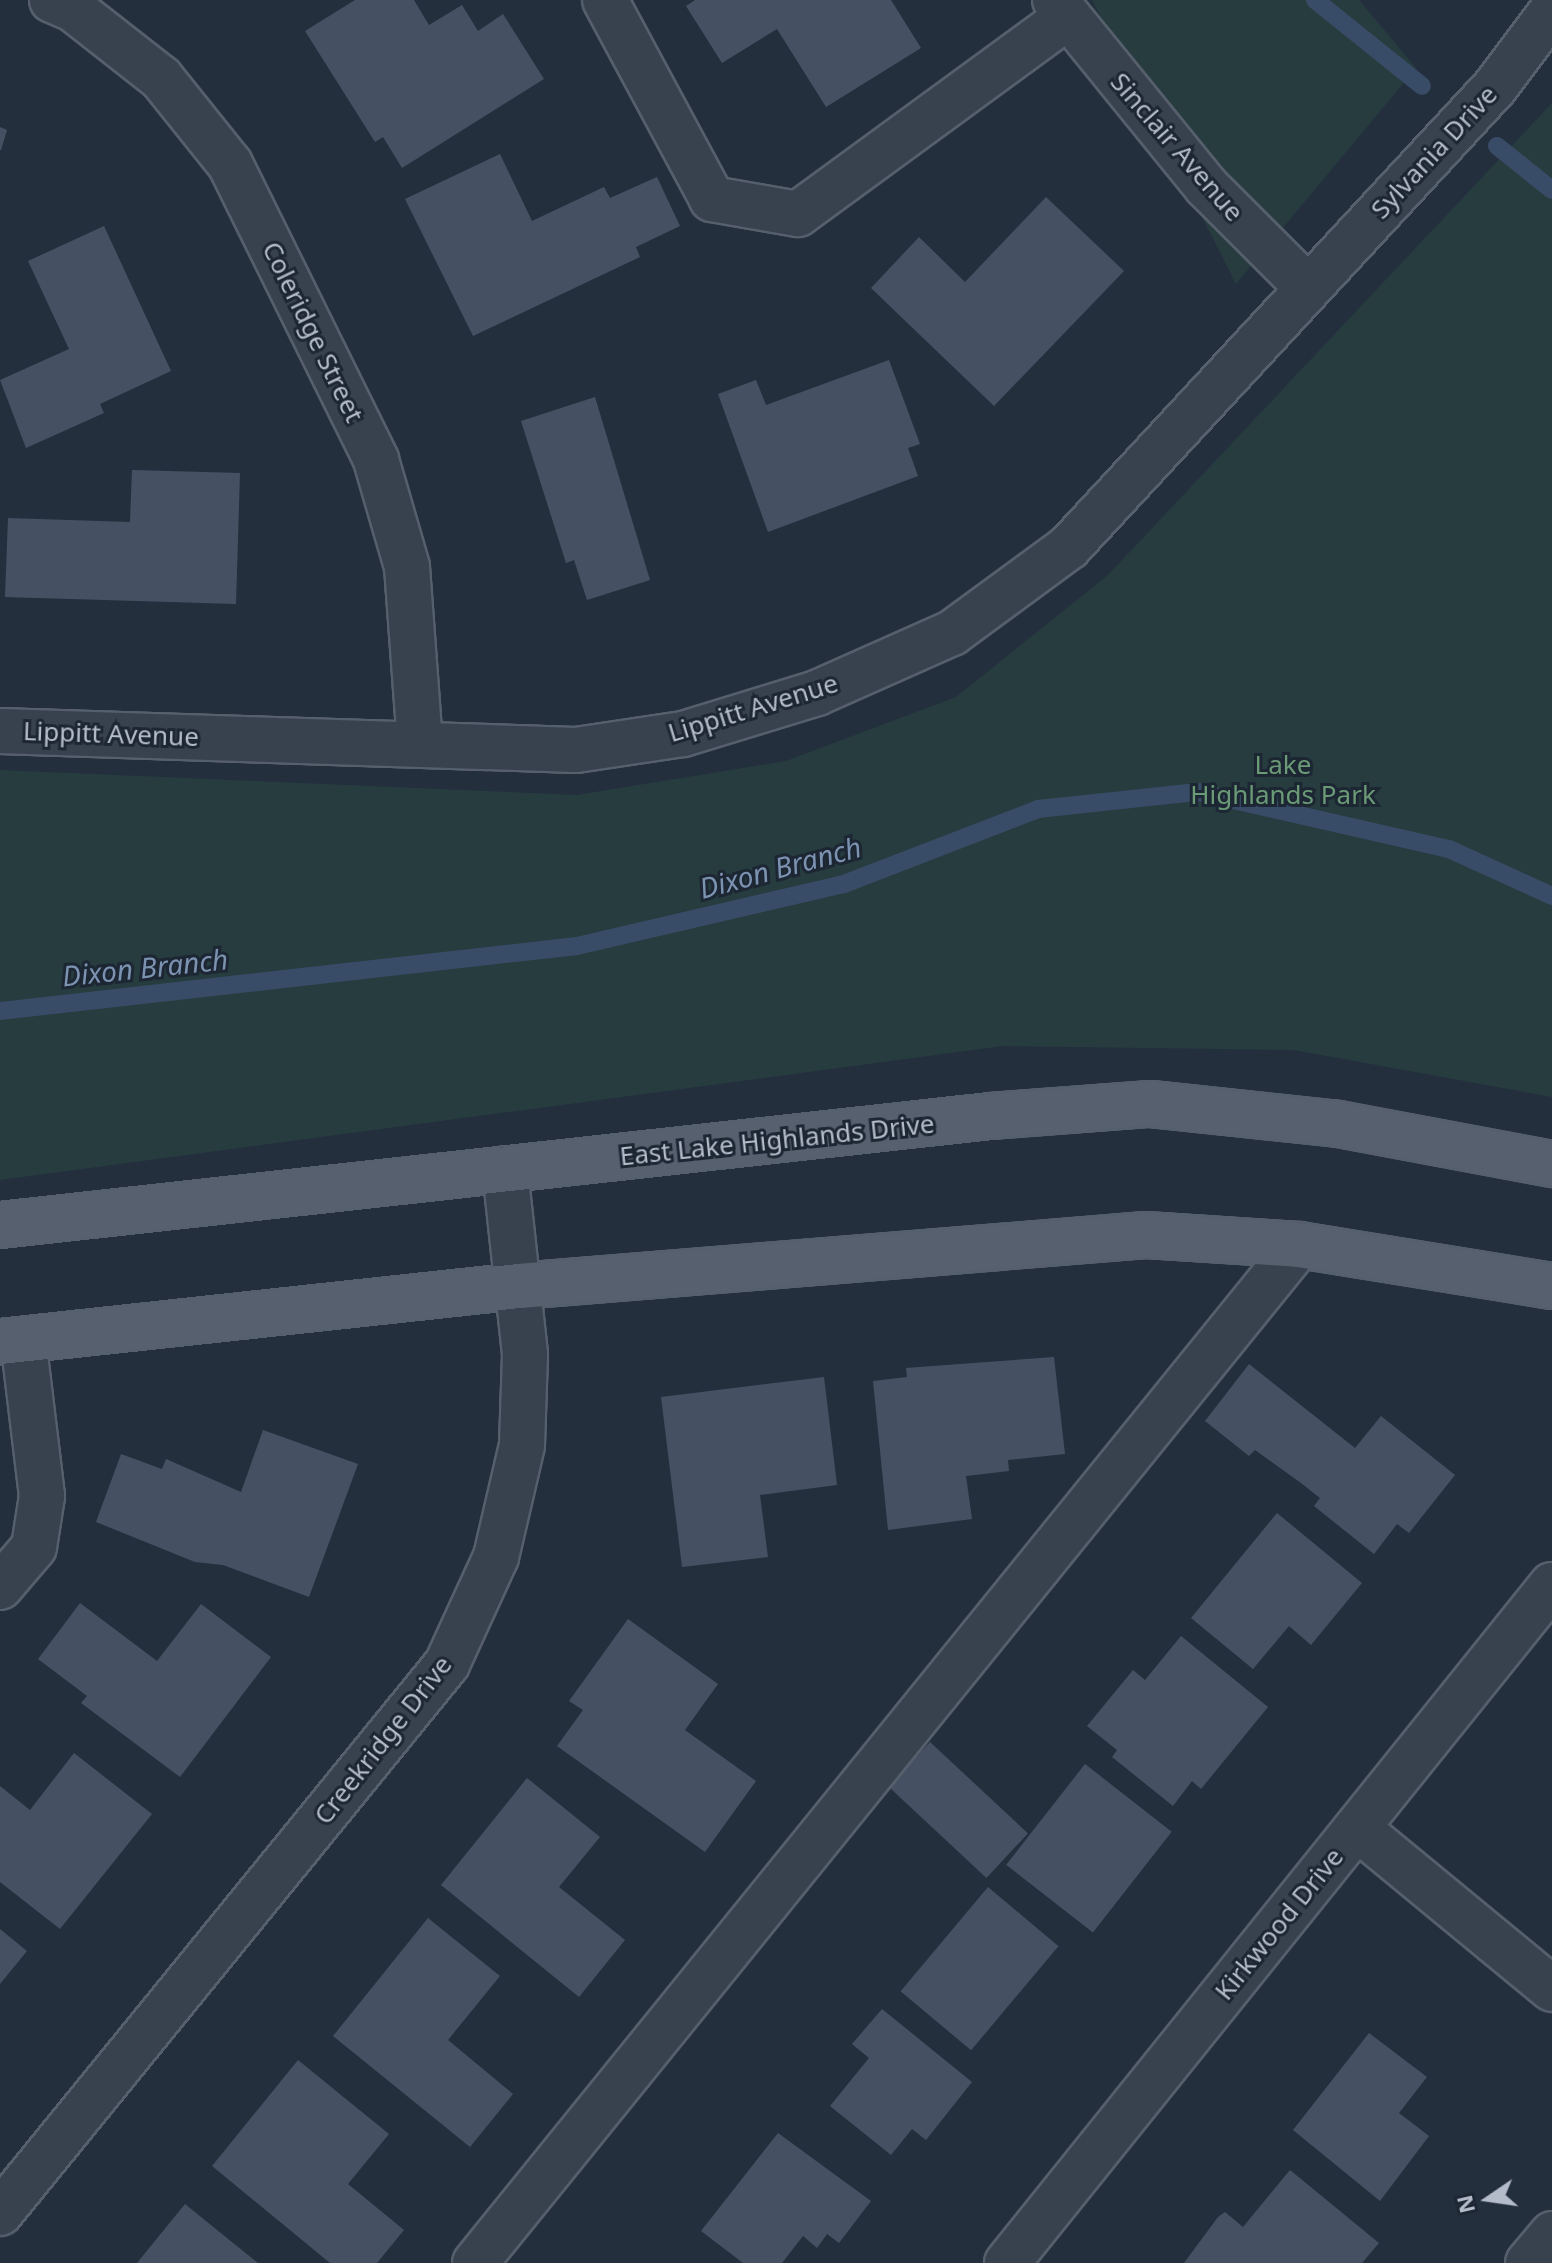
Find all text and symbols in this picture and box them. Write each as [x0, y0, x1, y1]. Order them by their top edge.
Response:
street label: Sinclair Avenue [1104, 66, 1250, 228]
street label: Sylvania Drive [1364, 79, 1504, 225]
street label: Coleridge Street [256, 237, 370, 427]
street label: Lippitt Avenue [664, 667, 842, 749]
street label: Lippitt Avenue [23, 715, 199, 753]
park label: Lake Highlands Park [1190, 749, 1376, 810]
water label: Dixon Branch [695, 829, 865, 905]
water label: Dixon Branch [60, 942, 230, 992]
street label: East Lake Highlands Drive [618, 1108, 936, 1172]
street label: Creekridge Drive [308, 1650, 458, 1830]
street label: Kirkwood Drive [1208, 1842, 1350, 2006]
north arrow [1448, 2159, 1528, 2239]
text: N [1448, 2192, 1481, 2216]

